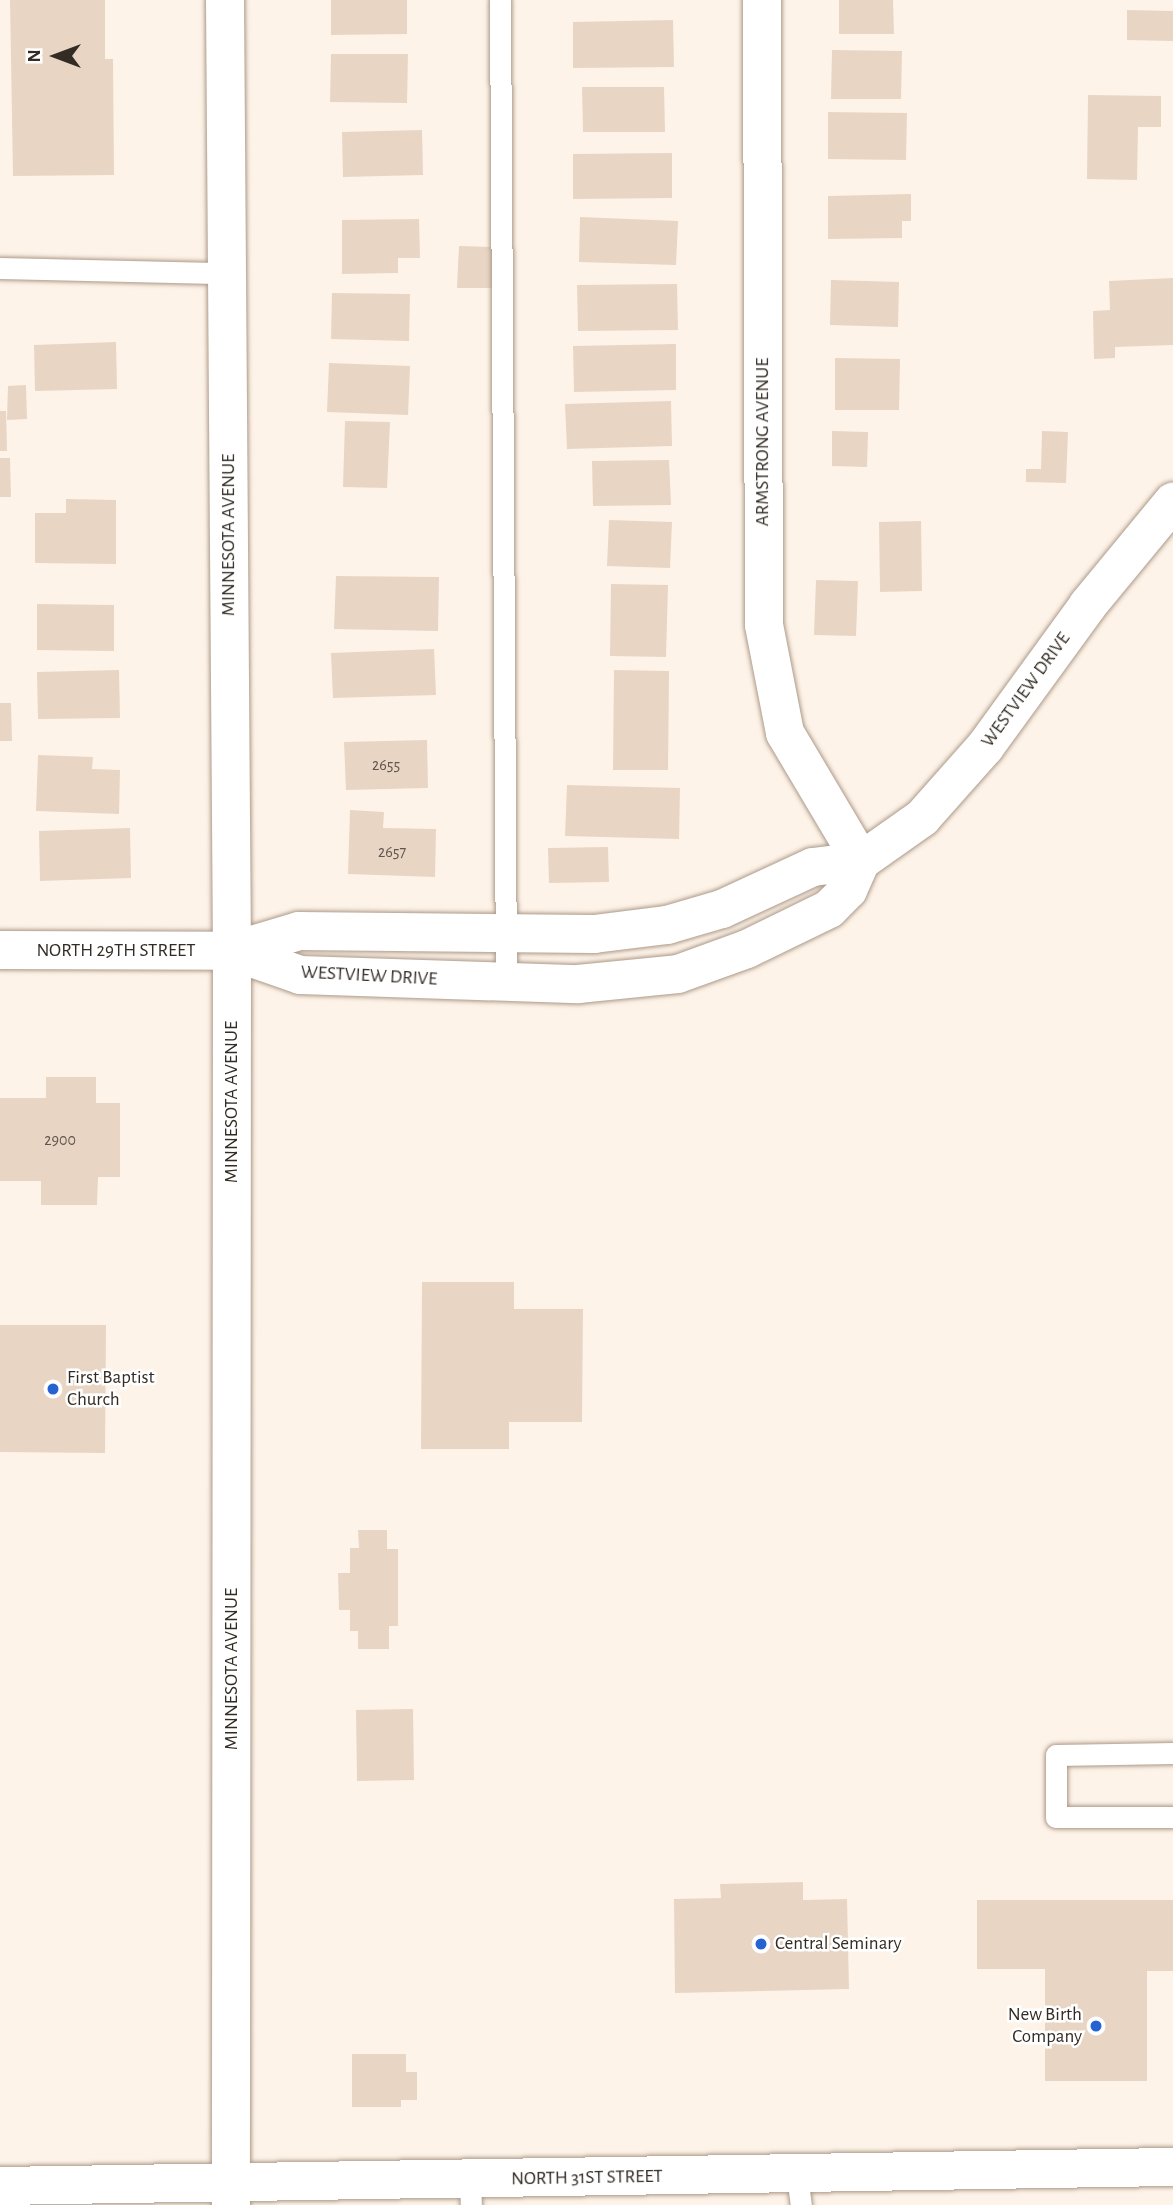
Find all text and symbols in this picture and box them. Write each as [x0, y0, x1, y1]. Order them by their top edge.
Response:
north arrow [21, 21, 91, 91]
text: N [25, 49, 44, 63]
street label: ARMSTRONG AVENUE [752, 358, 774, 526]
street label: MINNESOTA AVENUE [218, 454, 240, 616]
street label: WESTVIEW DRIVE [977, 628, 1075, 752]
house number: 2655 [372, 755, 400, 775]
house number: 2657 [378, 842, 406, 862]
street label: NORTH 29TH STREET [36, 940, 196, 962]
street label: WESTVIEW DRIVE [300, 961, 438, 991]
street label: MINNESOTA AVENUE [221, 1021, 243, 1183]
house number: 2900 [44, 1130, 76, 1150]
place label: First Baptist Church [67, 1367, 155, 1411]
marker: First Baptist Church [45, 1381, 61, 1397]
street label: MINNESOTA AVENUE [221, 1588, 243, 1750]
place label: Central Seminary [775, 1933, 902, 1955]
marker: Central Seminary [753, 1936, 769, 1952]
place label: New Birth Company [1008, 2004, 1082, 2048]
marker: New Birth Company [1088, 2018, 1104, 2034]
street label: NORTH 31ST STREET [511, 2165, 663, 2191]

